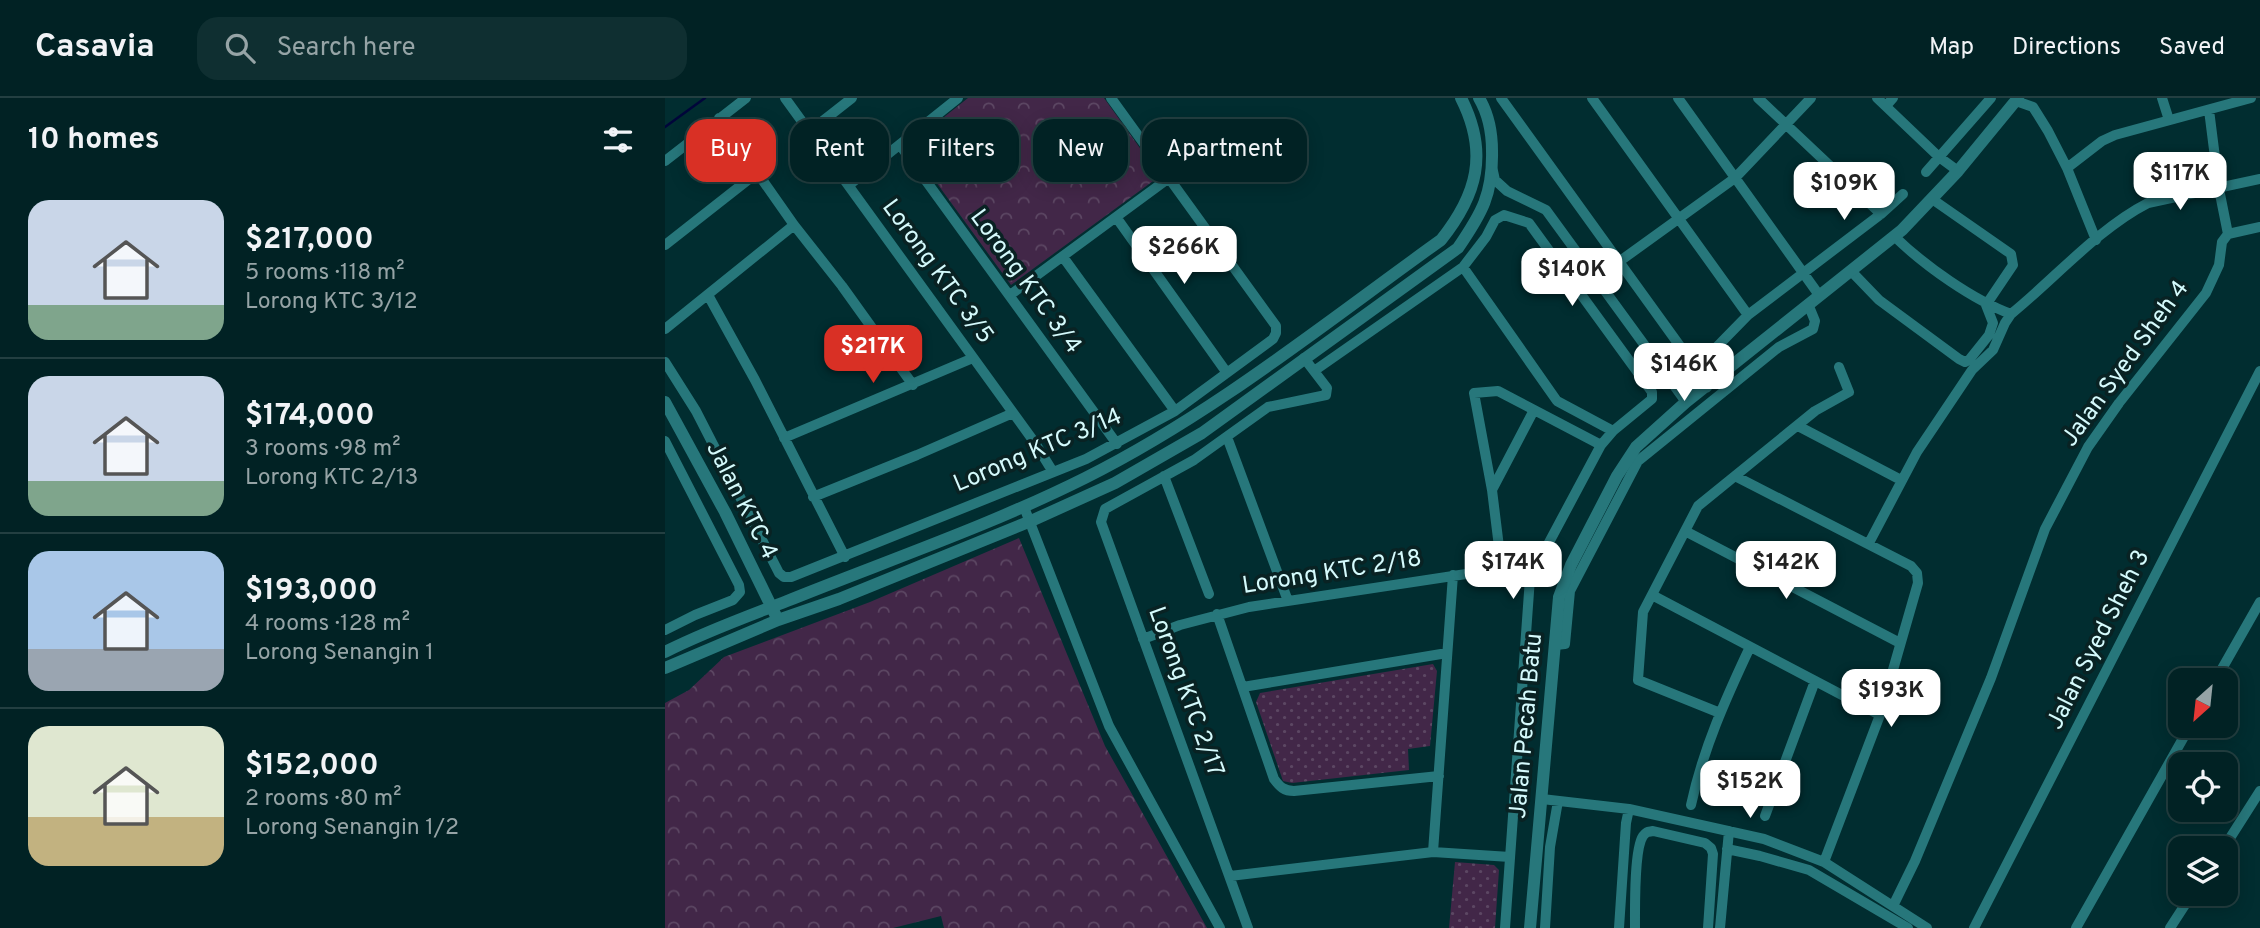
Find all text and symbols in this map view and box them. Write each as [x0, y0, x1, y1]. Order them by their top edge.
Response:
search box [197, 17, 687, 80]
text: Casavia [35, 27, 155, 69]
icon: search [221, 29, 259, 67]
text: Search here [277, 32, 416, 65]
text: Map [1929, 33, 1974, 63]
text: Directions [2012, 33, 2121, 63]
text: Saved [2159, 33, 2225, 63]
chip: Buy [686, 119, 776, 182]
chip: Rent [790, 119, 889, 182]
chip: Filters [903, 119, 1019, 182]
chip: New [1033, 119, 1128, 182]
chip: Apartment [1142, 119, 1307, 182]
icon: filters [599, 121, 637, 159]
text: 10 homes [28, 122, 159, 159]
pin: $117K [2131, 152, 2229, 212]
text: $117K [2150, 160, 2210, 189]
pin: $109K [1795, 162, 1893, 222]
text: $109K [1810, 170, 1878, 199]
street label: Lorong KTC 3/5 [874, 194, 1000, 350]
street label: Lorong KTC 3/4 [962, 204, 1088, 360]
text: $217,000 [245, 222, 374, 259]
pin: $266K [1135, 226, 1233, 286]
icon: home [84, 228, 168, 312]
text: $266K [1148, 234, 1220, 263]
pin: $140K [1523, 248, 1621, 308]
text: $140K [1537, 256, 1607, 285]
text: 5 rooms · 118 m² [245, 259, 404, 288]
street label: Jalan Syed Sheh 4 [2056, 275, 2196, 453]
text: Lorong KTC 3/12 [245, 288, 418, 317]
pin: $217K [824, 326, 922, 385]
text: $217K [840, 333, 906, 362]
pin: $146K [1635, 344, 1733, 403]
text: $146K [1650, 351, 1718, 380]
text: $174,000 [245, 398, 375, 435]
street label: Lorong KTC 3/14 [949, 402, 1127, 500]
icon: home [84, 404, 168, 488]
text: 3 rooms · 98 m² [245, 435, 401, 464]
street label: Jalan KTC 4 [699, 437, 783, 565]
text: Lorong KTC 2/13 [245, 464, 418, 493]
pin: $174K [1464, 542, 1562, 601]
pin: $142K [1737, 542, 1835, 601]
street label: Lorong KTC 2/18 [1240, 544, 1424, 602]
street label: Jalan Syed Sheh 3 [2041, 545, 2157, 735]
text: $174K [1481, 549, 1545, 578]
text: $142K [1752, 549, 1820, 578]
text: $193,000 [245, 573, 378, 610]
icon: home [84, 579, 168, 663]
street label: Lorong KTC 2/17 [1140, 603, 1230, 781]
text: 4 rooms · 128 m² [245, 610, 410, 639]
street label: Jalan Pecah Batu [1504, 632, 1550, 820]
text: Lorong Senangin 1 [245, 639, 434, 668]
north arrow [2168, 668, 2238, 738]
map controls [2168, 668, 2238, 906]
pin: $193K [1842, 670, 1940, 729]
text: $193K [1857, 677, 1925, 706]
text: $152,000 [245, 748, 379, 785]
button: locate [2168, 752, 2238, 822]
icon: home [84, 754, 168, 838]
pin: $152K [1701, 760, 1799, 820]
text: $152K [1716, 768, 1784, 797]
text: 2 rooms · 80 m² [245, 785, 402, 814]
text: Lorong Senangin 1/2 [245, 814, 459, 843]
button: layers [2168, 836, 2238, 906]

